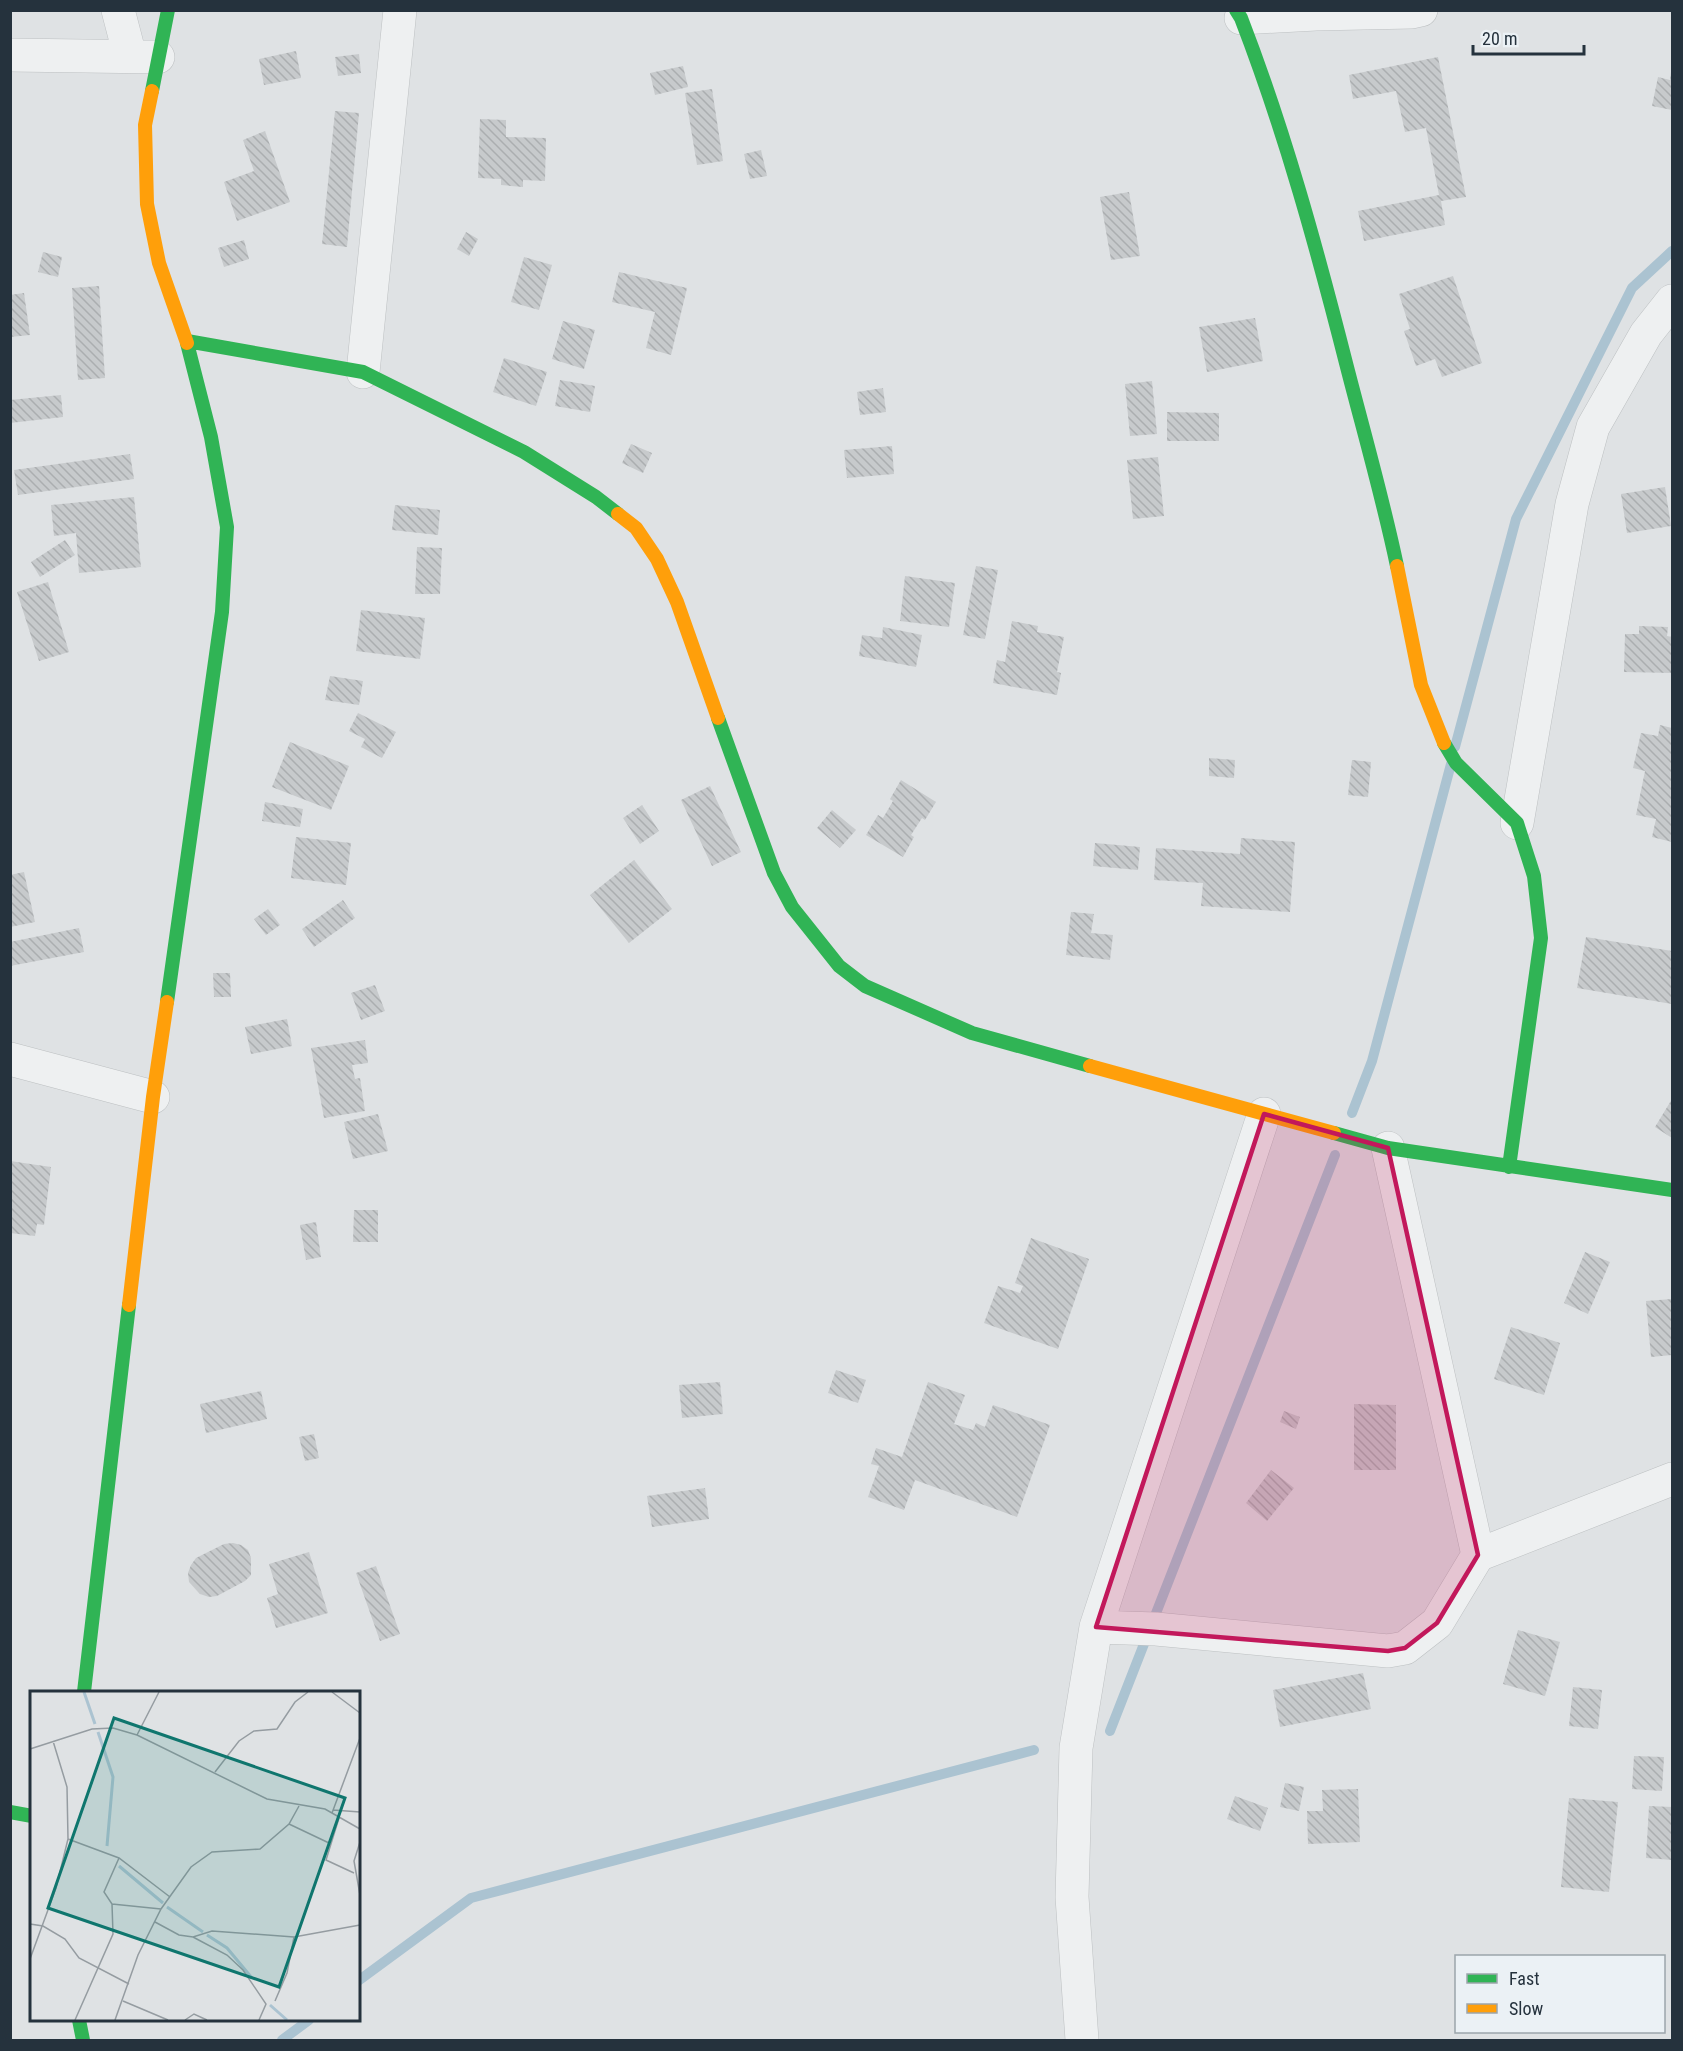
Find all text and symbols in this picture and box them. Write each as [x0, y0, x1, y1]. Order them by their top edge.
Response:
scale bar [1473, 18, 1584, 56]
text: 20 m [1482, 28, 1517, 49]
inset map [30, 1691, 360, 2021]
legend [1455, 1955, 1665, 2033]
text: Fast [1509, 1968, 1540, 1989]
text: Slow [1509, 1998, 1544, 2019]

